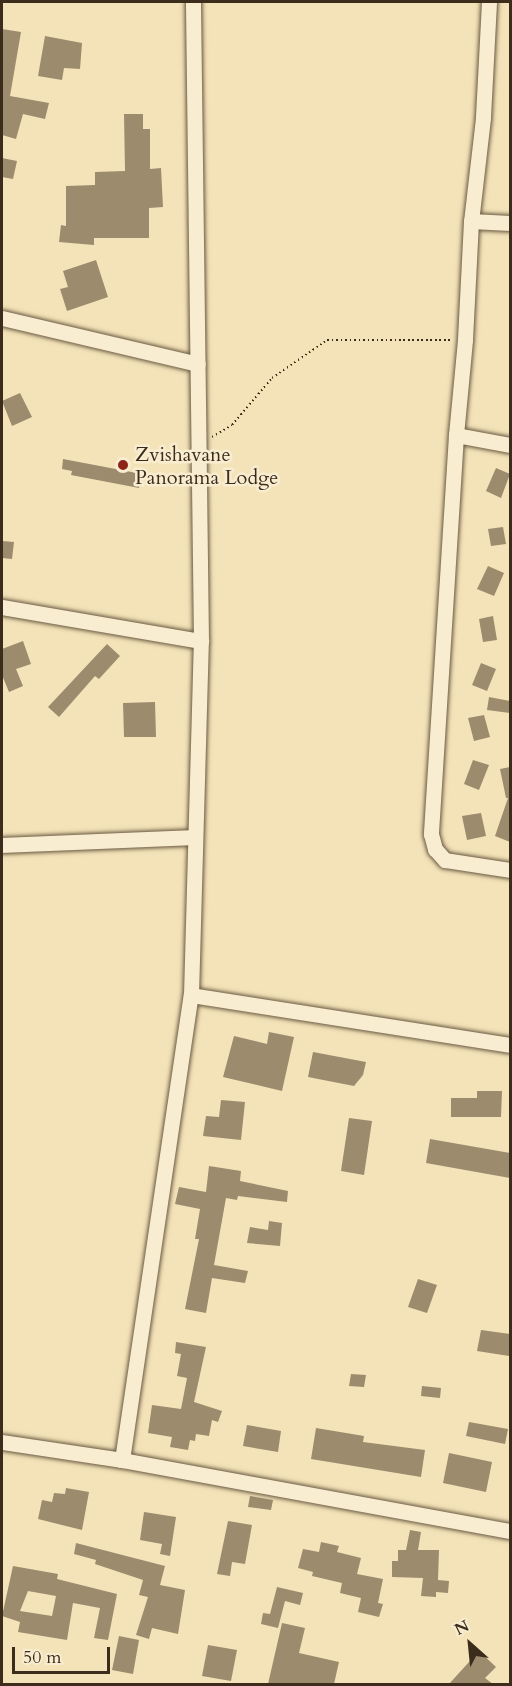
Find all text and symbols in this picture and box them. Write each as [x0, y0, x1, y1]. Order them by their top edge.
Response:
place label: Zvishavane Panorama Lodge [135, 442, 278, 489]
marker: Zvishavane Panorama Lodge [116, 458, 130, 472]
north arrow [440, 1614, 500, 1674]
text: N [451, 1615, 473, 1641]
scale bar [15, 1635, 112, 1673]
text: 50 m [23, 1645, 62, 1670]

